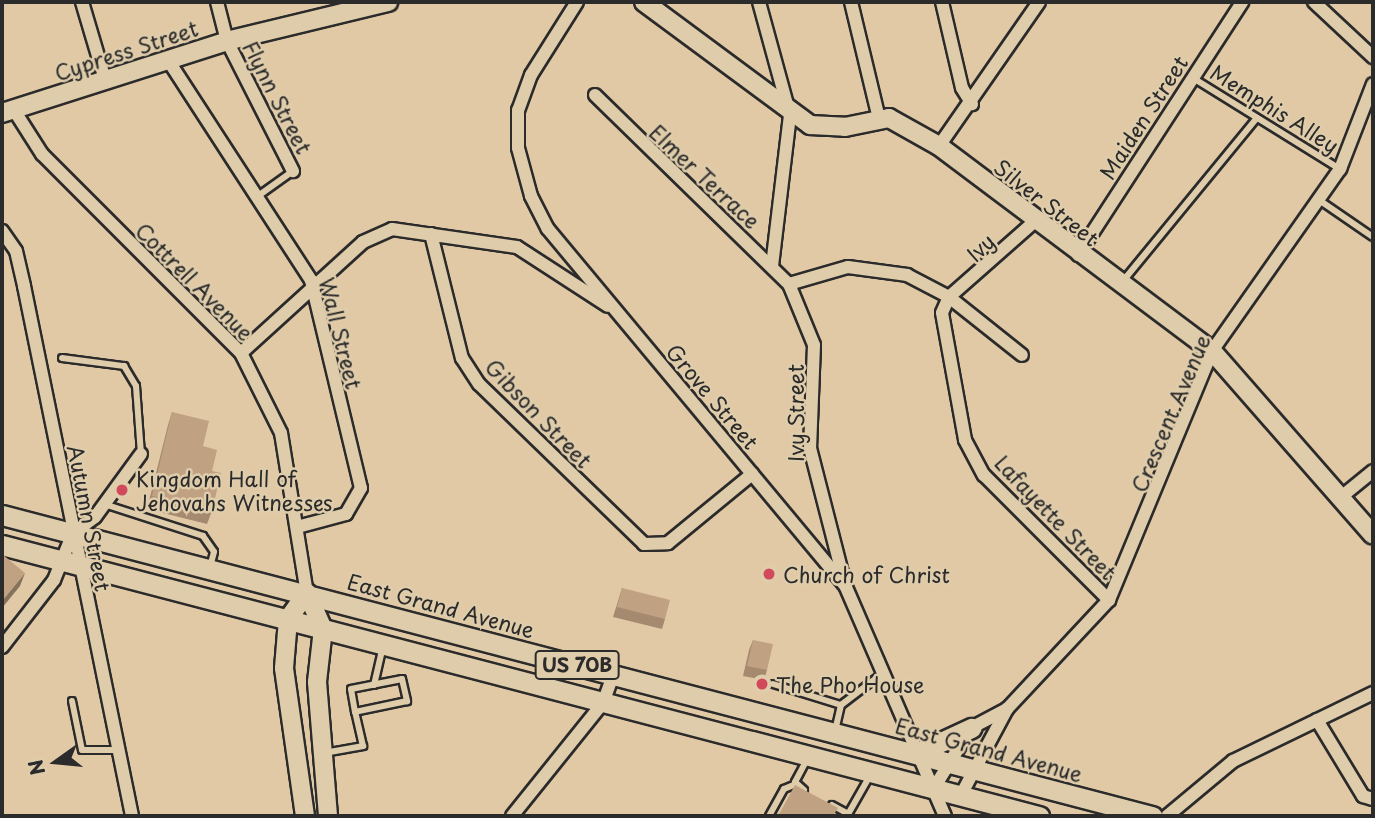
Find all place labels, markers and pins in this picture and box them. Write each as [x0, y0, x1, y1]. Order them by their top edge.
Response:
place label: Kingdom Hall of Jehovahs Witnesses [136, 465, 333, 515]
marker: Kingdom Hall of Jehovahs Witnesses [114, 482, 130, 498]
place label: Church of Christ [783, 561, 950, 587]
marker: Church of Christ [761, 566, 777, 582]
place label: The Pho House [776, 671, 925, 697]
marker: The Pho House [754, 676, 770, 692]

